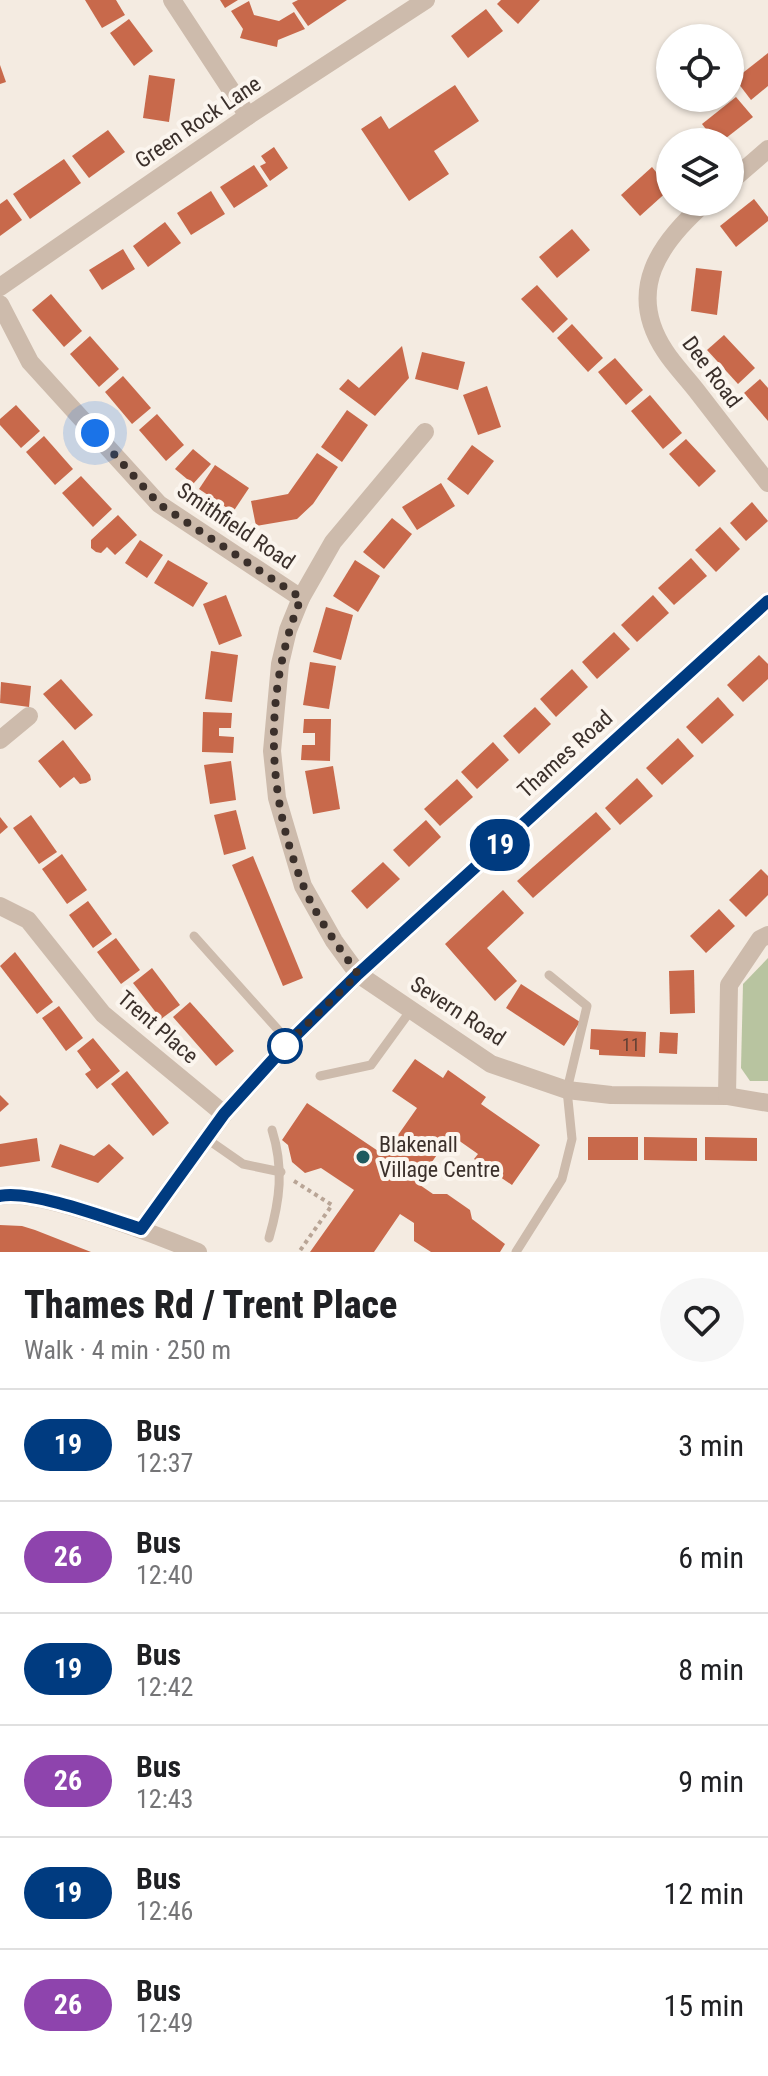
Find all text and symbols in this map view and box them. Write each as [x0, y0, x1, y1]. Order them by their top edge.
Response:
map controls [656, 24, 744, 216]
button: locate [656, 24, 744, 112]
street label: Green Rock Lane [131, 71, 265, 173]
button: layers [656, 128, 744, 216]
street label: Dee Road [677, 332, 747, 412]
your location [75, 413, 115, 453]
street label: Smithfield Road [172, 477, 300, 575]
street label: Thames Road [513, 705, 617, 803]
line badge: 19 [464, 819, 536, 871]
text: 19 [486, 828, 514, 861]
street label: Severn Road [406, 971, 510, 1051]
street label: Trent Place [113, 985, 203, 1069]
unlabelled marker [268, 1029, 302, 1063]
house number: 11 [622, 1034, 640, 1055]
place label: Blakenall Village Centre [379, 1132, 500, 1182]
marker: Blakenall Village Centre [354, 1148, 372, 1166]
button: heart [660, 1278, 744, 1362]
text: Thames Rd / Trent Place [24, 1283, 397, 1327]
text: Walk · 4 min · 250 m [24, 1335, 231, 1365]
text: Bus [136, 1413, 181, 1448]
text: 19 [54, 1428, 82, 1461]
text: 3 min [678, 1428, 744, 1463]
text: 12:37 [136, 1448, 193, 1478]
text: Bus [136, 1525, 181, 1560]
text: 26 [54, 1540, 82, 1573]
text: 6 min [678, 1540, 744, 1575]
text: 12:40 [136, 1560, 193, 1590]
text: Bus [136, 1637, 181, 1672]
text: 19 [54, 1652, 82, 1685]
text: 8 min [678, 1652, 744, 1687]
text: 12:42 [136, 1672, 193, 1702]
text: Bus [136, 1749, 181, 1784]
text: 26 [54, 1764, 82, 1797]
text: 9 min [678, 1764, 744, 1799]
text: 12:43 [136, 1784, 193, 1814]
text: Bus [136, 1861, 181, 1896]
text: 19 [54, 1876, 82, 1909]
text: 12 min [663, 1876, 744, 1911]
text: 12:46 [136, 1896, 193, 1926]
text: Bus [136, 1973, 181, 2008]
text: 26 [54, 1988, 82, 2021]
text: 15 min [663, 1988, 744, 2023]
text: 12:49 [136, 2008, 193, 2038]

